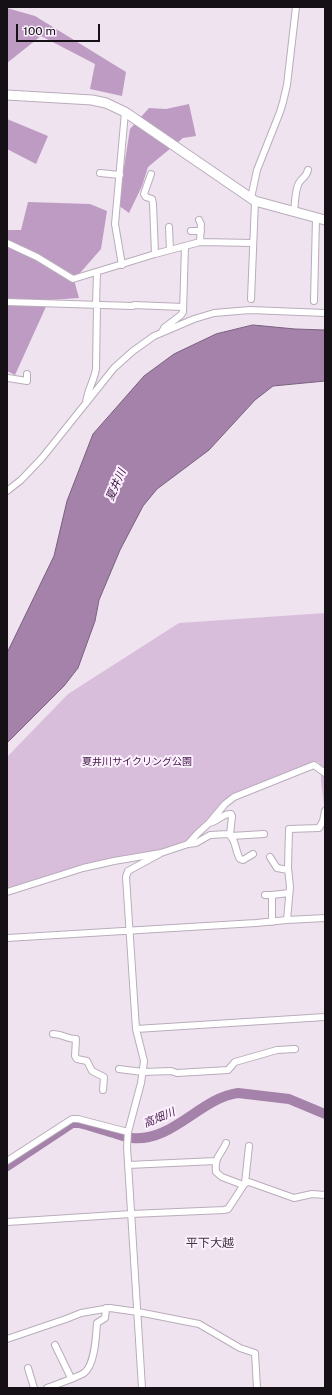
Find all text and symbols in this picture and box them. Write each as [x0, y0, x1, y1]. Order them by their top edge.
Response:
scale bar [18, 16, 102, 42]
text: 100 m [23, 24, 56, 38]
water label: 夏井川 [103, 467, 129, 503]
park label: 夏井川サイクリング公園 [82, 756, 192, 768]
water label: 高畑川 [141, 1105, 177, 1131]
district label: 平下大越 [186, 1236, 234, 1250]

